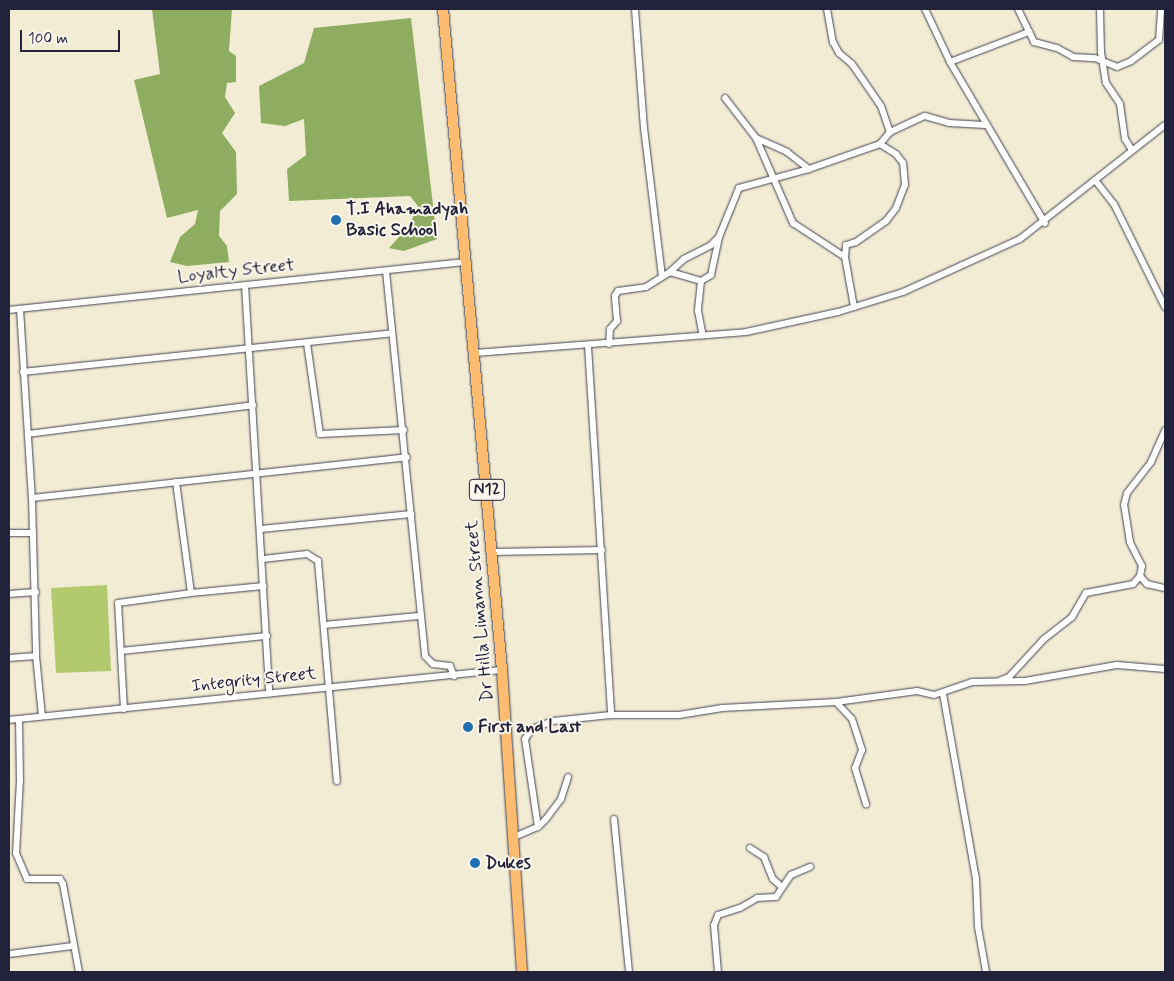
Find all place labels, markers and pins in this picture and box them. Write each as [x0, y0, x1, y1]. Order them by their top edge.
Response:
place label: T.I Ahamadyah Basic School [346, 199, 469, 242]
marker: T.I Ahamadyah Basic School [330, 214, 342, 226]
place label: First and Last [478, 716, 581, 738]
marker: First and Last [462, 721, 474, 733]
place label: Dukes [485, 852, 531, 874]
marker: Dukes [469, 857, 481, 869]

